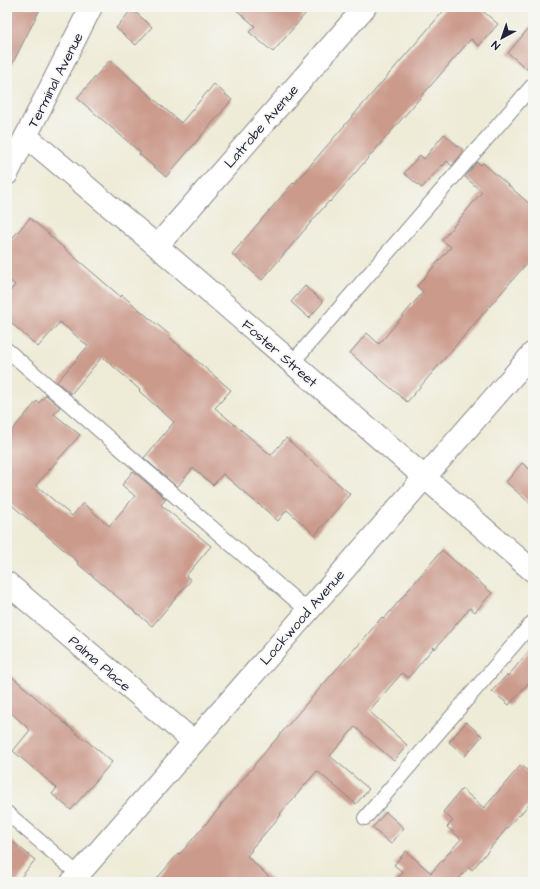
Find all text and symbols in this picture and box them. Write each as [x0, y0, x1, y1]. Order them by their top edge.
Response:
north arrow [482, 18, 522, 58]
street label: Terminal Avenue [23, 29, 89, 132]
text: N [488, 37, 503, 53]
street label: Latrobe Avenue [220, 80, 304, 173]
street label: Foster Street [237, 315, 322, 392]
street label: Lockwood Avenue [256, 565, 350, 670]
street label: Palma Place [64, 631, 135, 697]

